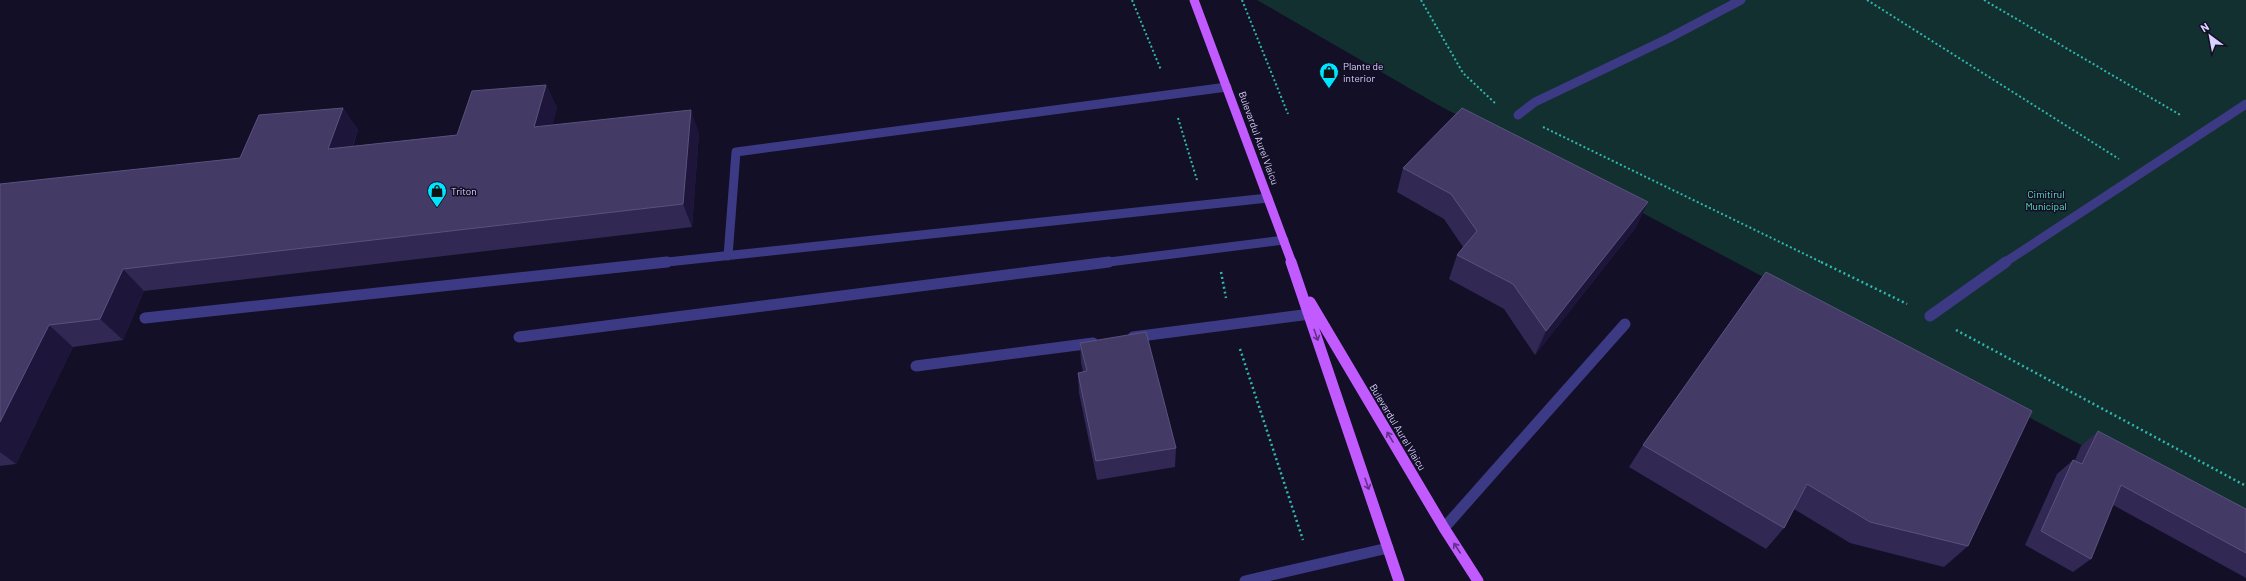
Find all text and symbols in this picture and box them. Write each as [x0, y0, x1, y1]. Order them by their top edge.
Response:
north arrow [2190, 16, 2230, 56]
text: N [2198, 20, 2211, 35]
place label: Plante de interior [1343, 60, 1383, 84]
shop icon: Plante de interior [1318, 61, 1340, 89]
street label: Bulevardul Aurel Vlaicu [1237, 90, 1281, 186]
shop icon: Triton [426, 180, 448, 208]
place label: Triton [451, 185, 477, 197]
park label: Cimitirul Municipal [2025, 188, 2067, 212]
one-way arrow [1313, 328, 1321, 340]
street label: Bulevardul Aurel Vlaicu [1367, 382, 1429, 472]
one-way arrow [1385, 431, 1393, 443]
one-way arrow [1363, 478, 1371, 490]
one-way arrow [1453, 543, 1461, 554]

